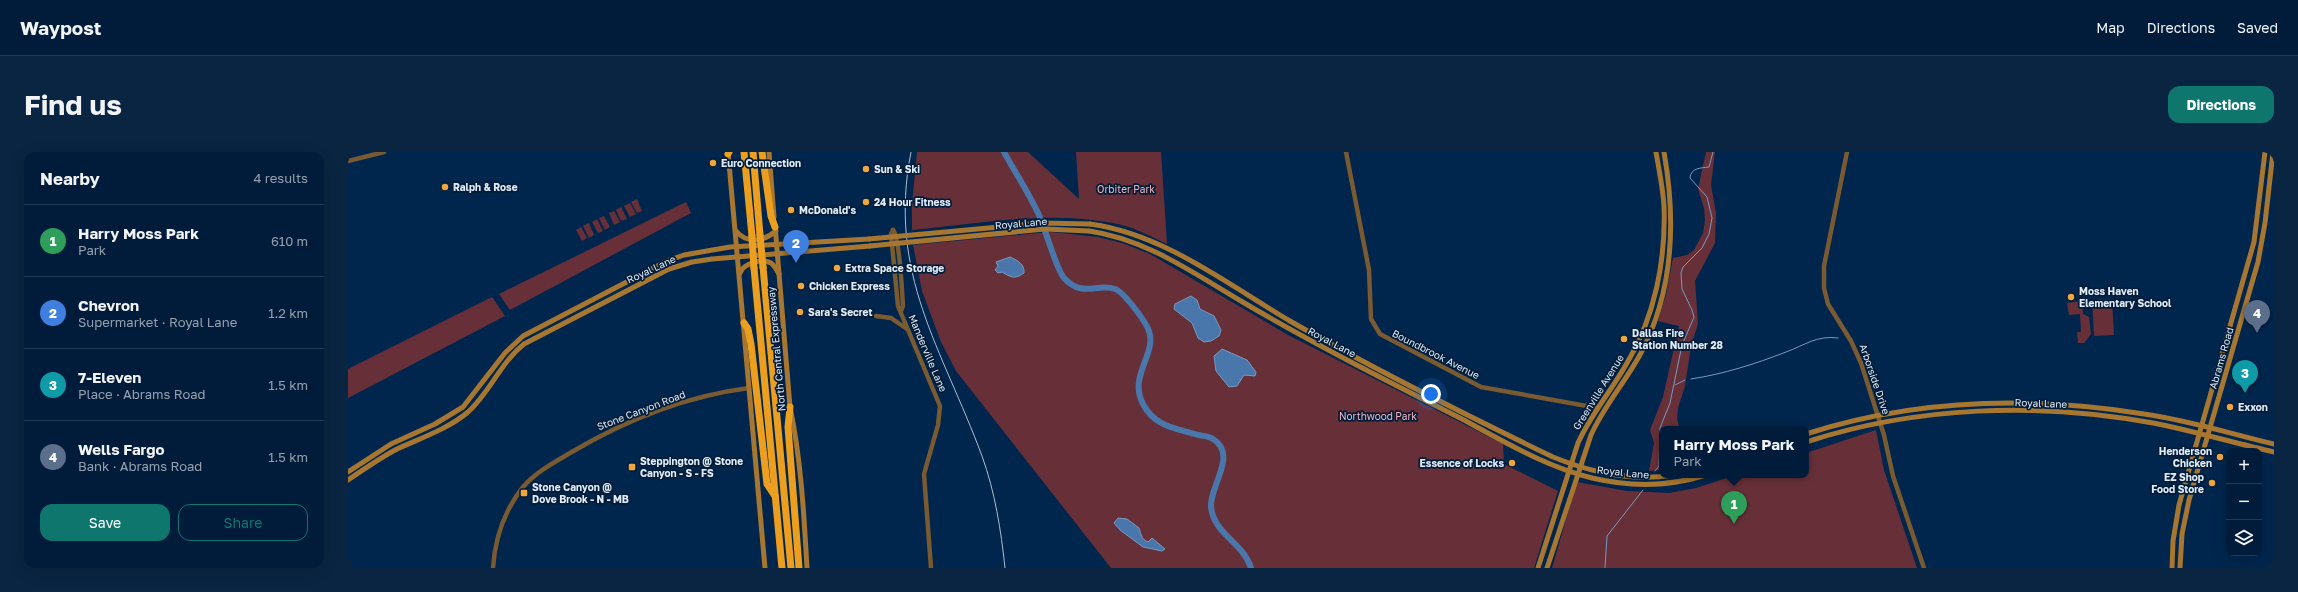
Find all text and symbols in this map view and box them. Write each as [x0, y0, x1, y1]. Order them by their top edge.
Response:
text: Waypost [20, 16, 101, 39]
text: Map [2096, 19, 2125, 36]
text: Directions [2147, 19, 2215, 36]
text: Saved [2237, 19, 2278, 36]
button: Directions [2168, 86, 2274, 123]
text: Find us [24, 88, 122, 121]
place label: Euro Connection [721, 157, 801, 169]
marker: Euro Connection [708, 158, 718, 168]
place label: Sun & Ski [874, 163, 920, 175]
marker: Sun & Ski [861, 164, 871, 174]
text: Nearby [40, 168, 100, 189]
text: 4 results [254, 170, 308, 186]
place label: Ralph & Rose [453, 181, 518, 193]
marker: Ralph & Rose [440, 182, 450, 192]
park label: Orbiter Park [1097, 183, 1155, 195]
place label: 24 Hour Fitness [874, 196, 951, 208]
marker: 24 Hour Fitness [861, 197, 871, 207]
place label: McDonald's [799, 204, 856, 216]
marker: McDonald's [786, 205, 796, 215]
street label: Royal Lane [994, 215, 1048, 231]
text: Harry Moss Park [78, 224, 199, 242]
pin: 2 [783, 230, 809, 263]
text: 1 [50, 233, 56, 249]
text: 610 m [271, 233, 308, 249]
text: Park [78, 242, 106, 258]
street label: Royal Lane [625, 252, 678, 286]
place label: Extra Space Storage [845, 262, 944, 274]
marker: Extra Space Storage [832, 263, 842, 273]
place label: Chicken Express [809, 280, 890, 292]
marker: Chicken Express [796, 281, 806, 291]
place label: Moss Haven Elementary School [2079, 285, 2172, 309]
street label: North Central Expressway [765, 286, 787, 412]
marker: Moss Haven Elementary School [2066, 292, 2076, 302]
text: Chevron [78, 296, 139, 314]
pin: 4 [2244, 300, 2270, 333]
text: 2 [49, 305, 57, 321]
text: 1.2 km [268, 305, 308, 321]
place label: Sara's Secret [808, 306, 872, 318]
marker: Sara's Secret [795, 307, 805, 317]
street label: Manderville Lane [906, 313, 950, 394]
text: Supermarket · Royal Lane [78, 314, 237, 330]
street label: Royal Lane [1306, 324, 1358, 360]
street label: Abrams Road [2206, 326, 2236, 390]
street label: Boundbrook Avenue [1390, 327, 1482, 381]
place label: Dallas Fire Station Number 28 [1632, 327, 1723, 351]
marker: Dallas Fire Station Number 28 [1619, 334, 1629, 344]
street label: Arborside Drive [1857, 342, 1893, 416]
street label: Greenville Avenue [1570, 352, 1626, 432]
pin: 3 [2232, 360, 2258, 393]
text: 7-Eleven [78, 368, 141, 386]
text: 3 [49, 377, 57, 393]
text: 1.5 km [268, 377, 308, 393]
your location [1421, 384, 1441, 404]
text: Place · Abrams Road [78, 386, 206, 402]
street label: Stone Canyon Road [595, 388, 687, 432]
street label: Royal Lane [2015, 396, 2068, 410]
place label: Exxon [2238, 401, 2268, 413]
marker: Exxon [2225, 402, 2235, 412]
park label: Northwood Park [1339, 410, 1417, 422]
popup [1659, 426, 1809, 478]
text: Harry Moss Park [1674, 435, 1794, 453]
text: Wells Fargo [78, 440, 164, 458]
place label: Henderson Chicken [2159, 445, 2212, 469]
map controls [2226, 448, 2262, 556]
button: + [2226, 448, 2262, 484]
text: 4 [49, 449, 57, 465]
text: 1.5 km [268, 449, 308, 465]
marker: Henderson Chicken [2215, 452, 2225, 462]
text: Park [1674, 453, 1702, 469]
place label: Steppington @ Stone Canyon - S - FS [640, 455, 743, 479]
place label: Essence of Locks [1420, 457, 1504, 469]
text: Bank · Abrams Road [78, 458, 202, 474]
marker: Essence of Locks [1507, 458, 1517, 468]
marker: Steppington @ Stone Canyon - S - FS [627, 462, 637, 472]
street label: Royal Lane [1596, 463, 1650, 481]
place label: EZ Shop Food Store [2151, 471, 2204, 495]
marker: EZ Shop Food Store [2207, 478, 2217, 488]
place label: Stone Canyon @ Dove Brook - N - MB [532, 481, 629, 505]
button: − [2226, 484, 2262, 520]
marker: Stone Canyon @ Dove Brook - N - MB [519, 488, 529, 498]
pin: 1 [1721, 491, 1747, 524]
button: Save [40, 504, 170, 541]
button: Share [178, 504, 308, 541]
button: layers [2226, 520, 2262, 556]

